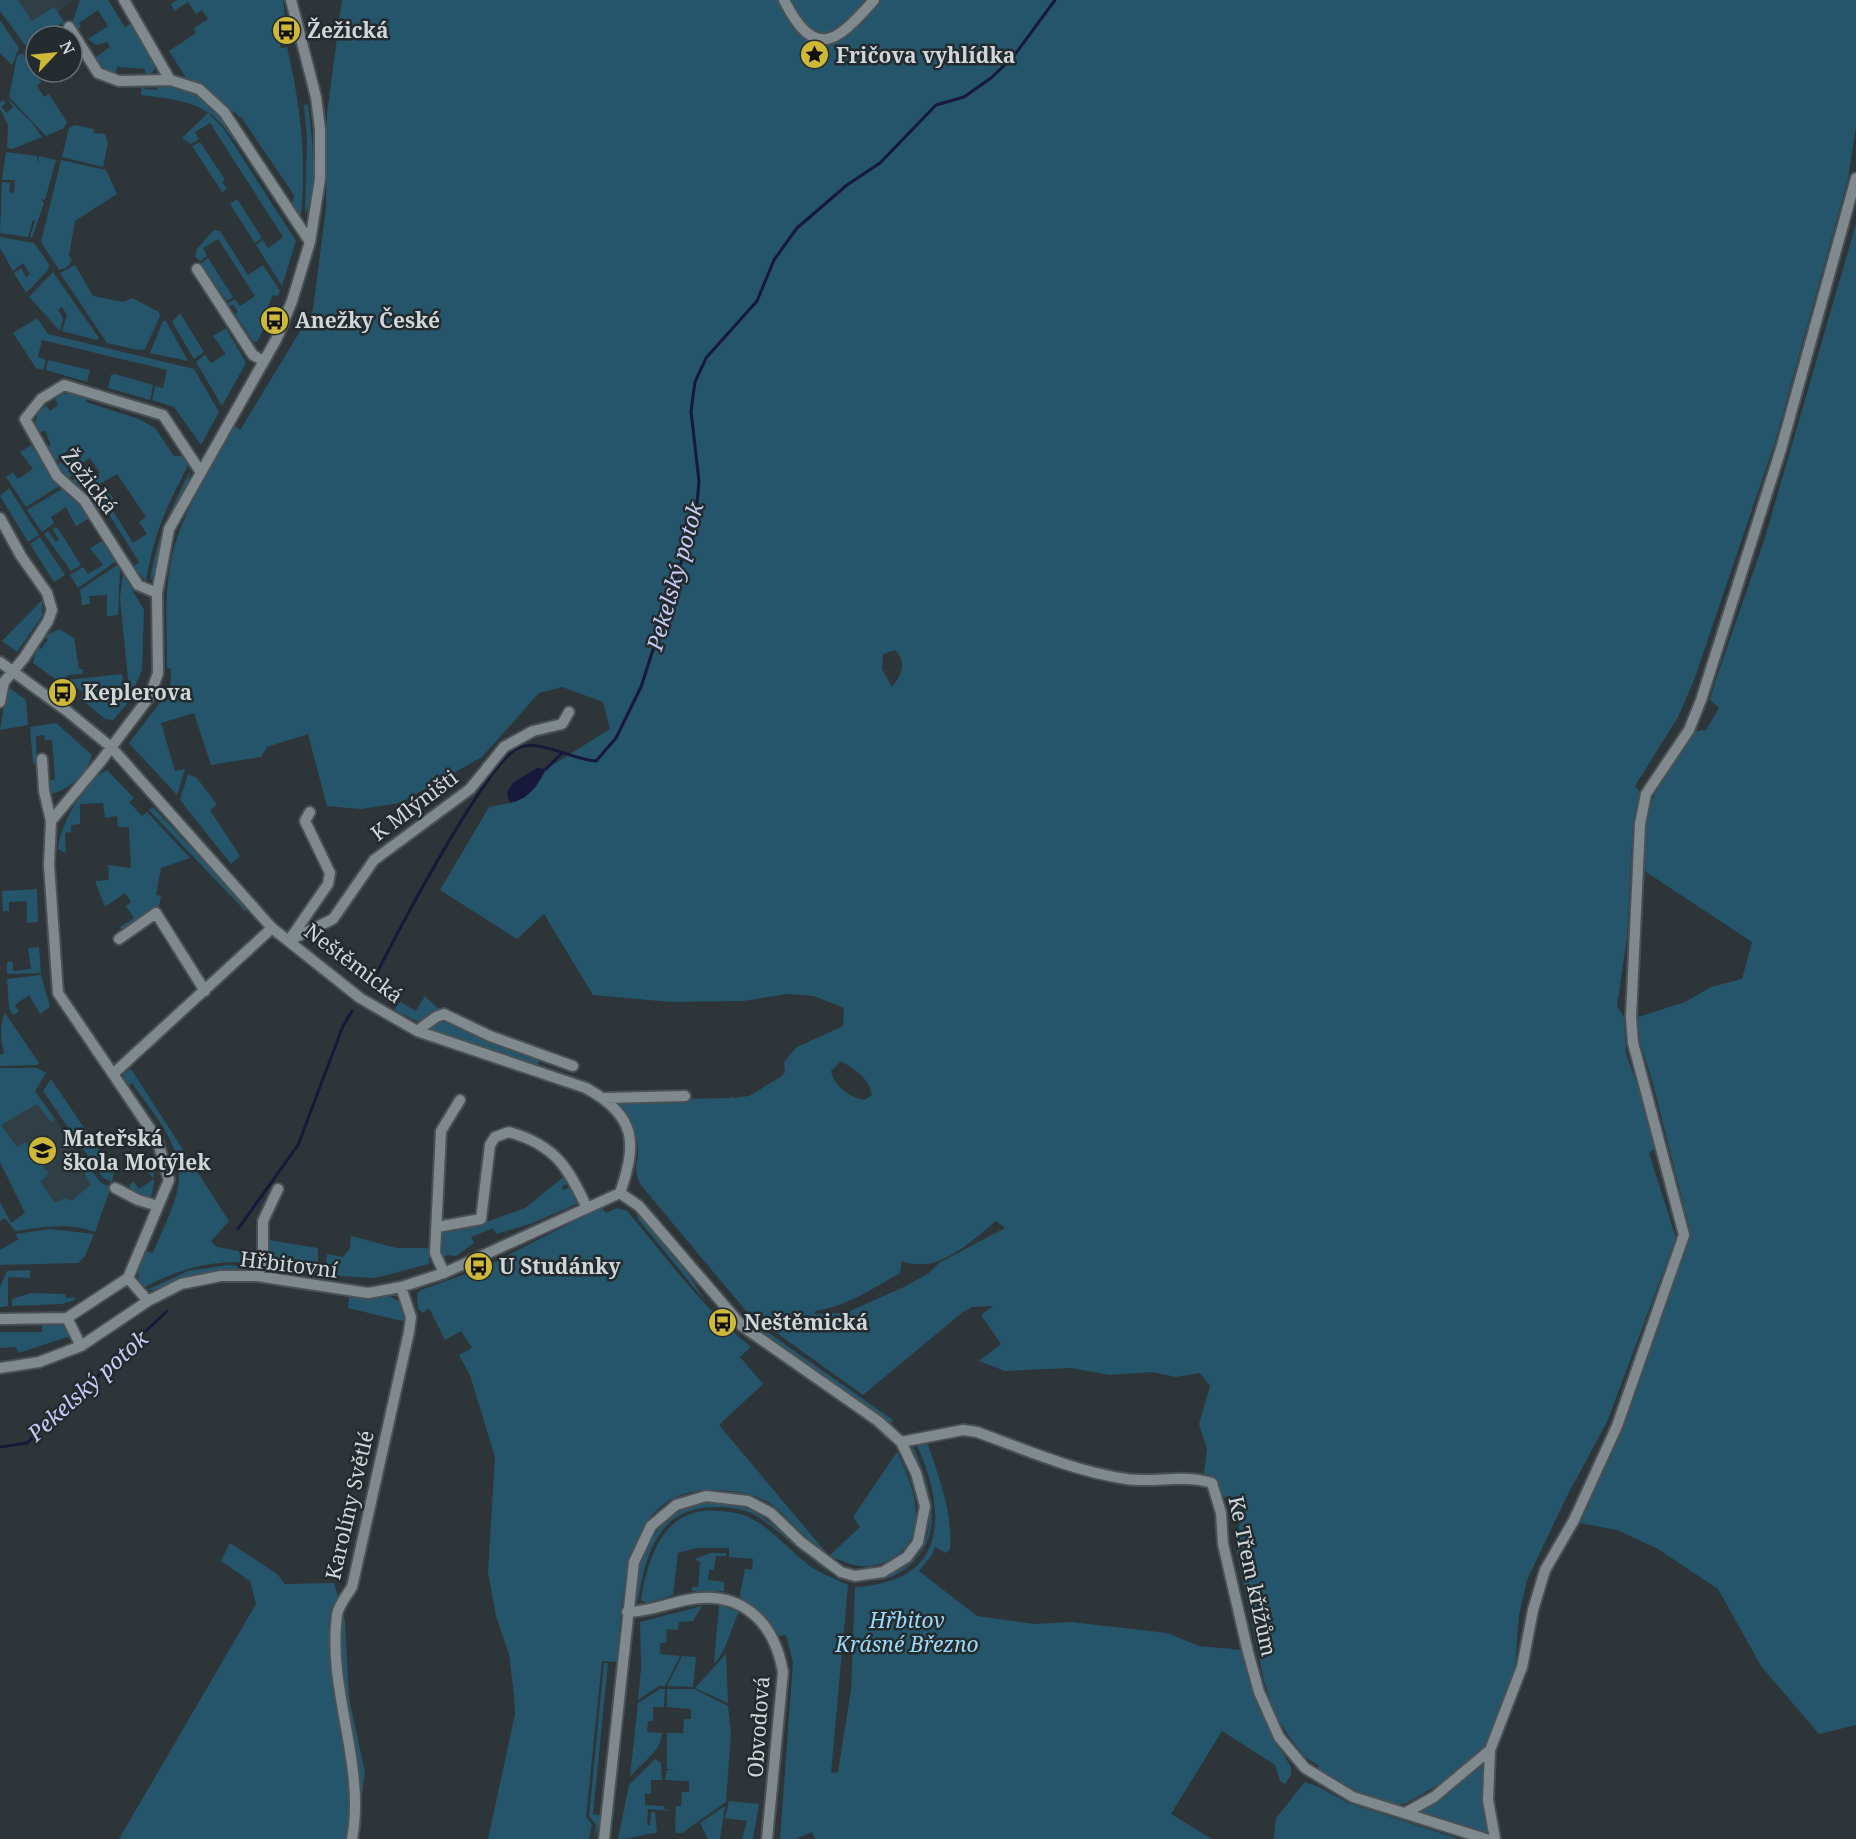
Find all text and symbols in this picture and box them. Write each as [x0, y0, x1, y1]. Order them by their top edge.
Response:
bus stop icon: Žežická [270, 14, 302, 46]
place label: Žežická [307, 16, 389, 44]
north arrow [24, 24, 84, 84]
text: N [55, 37, 80, 58]
place icon: Fričova vyhlídka [799, 39, 831, 71]
place label: Fričova vyhlídka [836, 41, 1015, 69]
bus stop icon: Anežky České [258, 304, 290, 336]
place label: Anežky České [295, 306, 440, 334]
street label: Žežická [56, 443, 124, 519]
water label: Pekelský potok [638, 497, 710, 655]
bus stop icon: Keplerova [46, 676, 78, 708]
place label: Keplerova [83, 678, 192, 706]
street label: K Mlýništi [365, 763, 463, 847]
street label: Neštěmická [299, 917, 409, 1009]
place label: Mateřská škola Motýlek [63, 1124, 211, 1176]
school or university icon: Mateřská škola Motýlek [26, 1134, 58, 1166]
street label: Hřbitovní [239, 1244, 340, 1284]
bus stop icon: U Studánky [462, 1250, 494, 1282]
place label: U Studánky [499, 1252, 621, 1280]
bus stop icon: Neštěmická [707, 1306, 739, 1338]
place label: Neštěmická [744, 1308, 868, 1336]
water label: Pekelský potok [19, 1322, 155, 1448]
street label: Karolíny Světlé [318, 1428, 380, 1582]
street label: Ke Třem křížům [1222, 1493, 1284, 1659]
park label: Hřbitov Krásné Březno [834, 1606, 979, 1658]
street label: Obvodová [740, 1675, 776, 1779]

